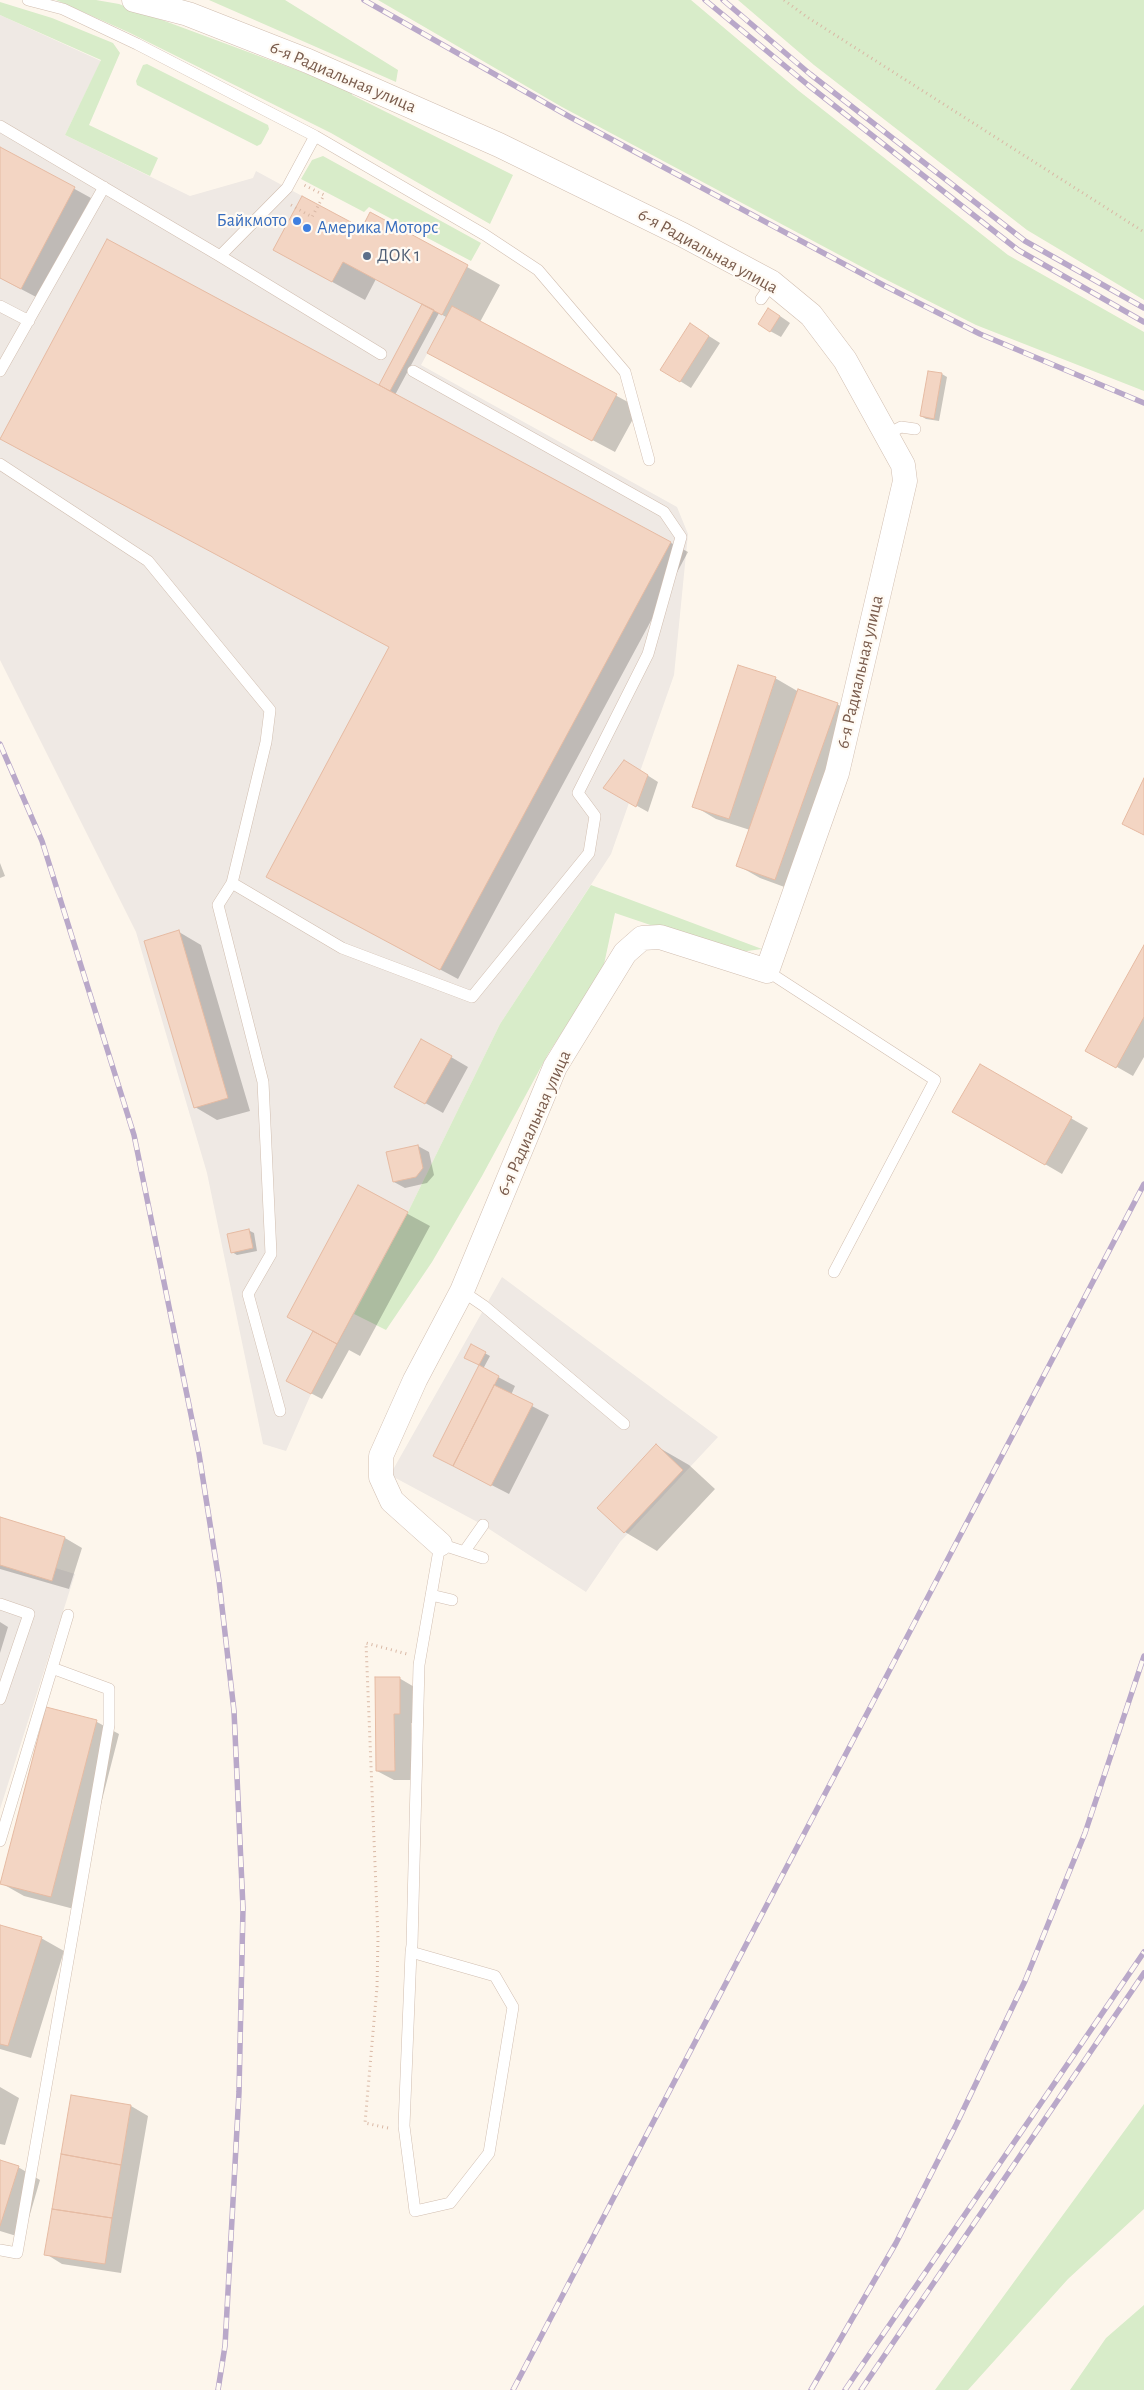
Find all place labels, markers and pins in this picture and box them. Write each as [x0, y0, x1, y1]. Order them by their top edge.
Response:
place label: Байкмото [216, 210, 287, 232]
marker: Байкмото [291, 215, 303, 227]
place label: Америка Моторс [317, 217, 439, 239]
marker: Америка Моторс [301, 222, 313, 234]
place label: ДОК 1 [377, 245, 420, 267]
marker: ДОК 1 [361, 250, 373, 262]

